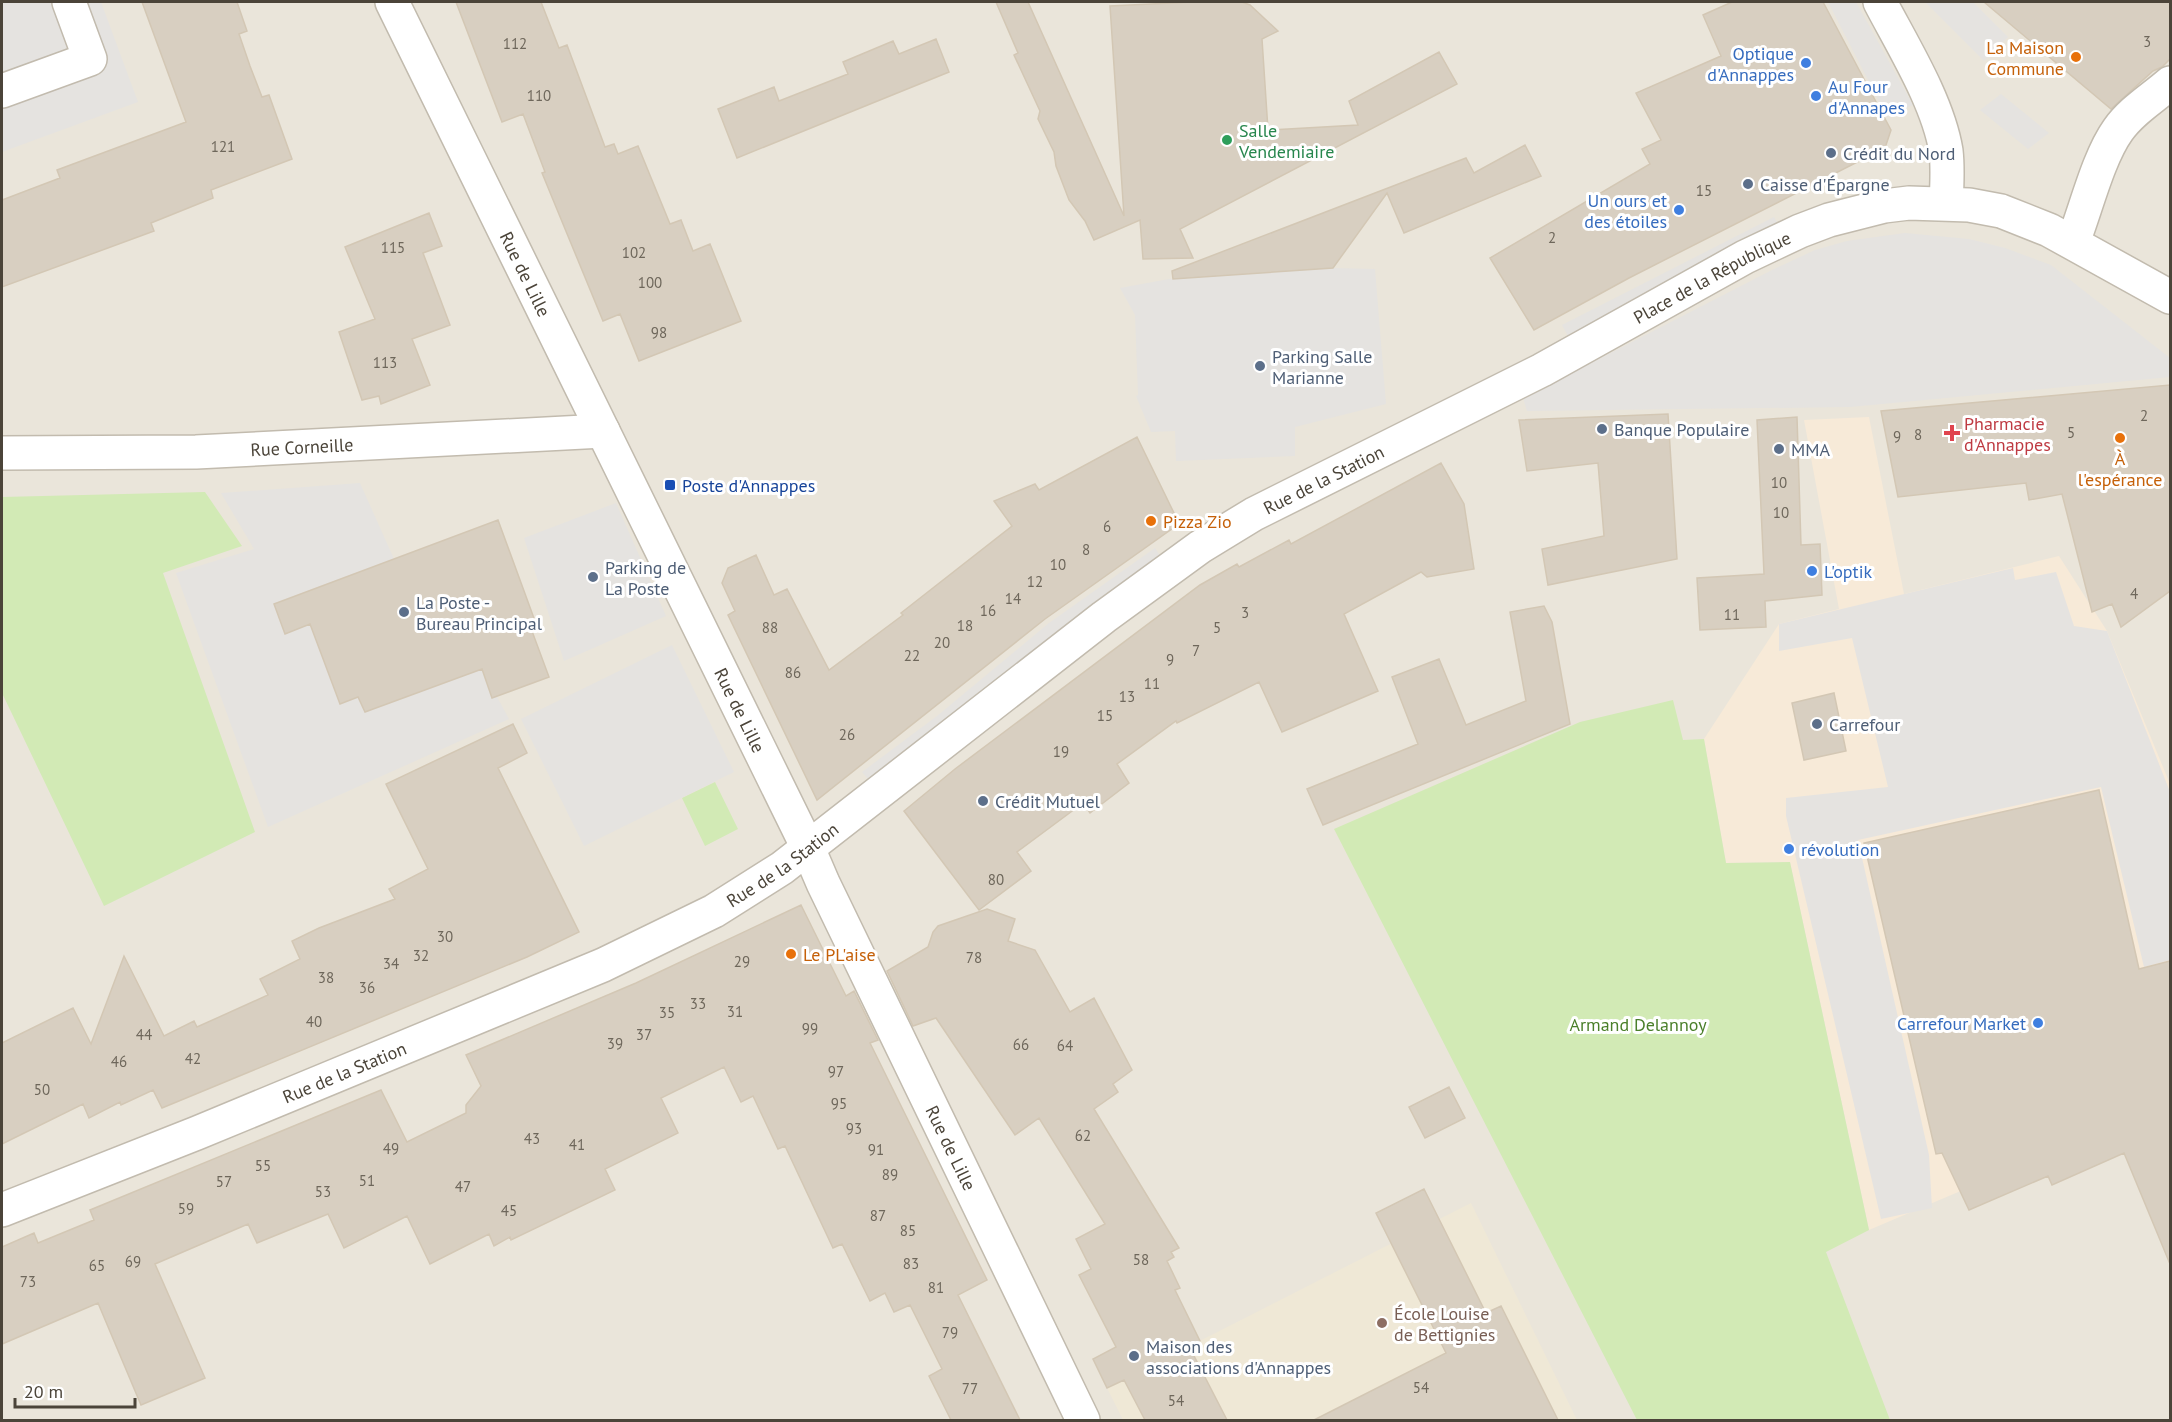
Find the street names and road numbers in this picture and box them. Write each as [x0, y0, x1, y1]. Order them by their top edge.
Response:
street label: Place de la République [1629, 226, 1794, 329]
street label: Rue de Lille [495, 228, 556, 320]
street label: Rue Corneille [250, 432, 354, 461]
street label: Rue de la Station [1259, 439, 1388, 519]
street label: Rue de Lille [710, 664, 771, 756]
street label: Rue de la Station [722, 817, 843, 912]
street label: Rue de la Station [279, 1036, 410, 1108]
street label: Rue de Lille [921, 1101, 982, 1194]

